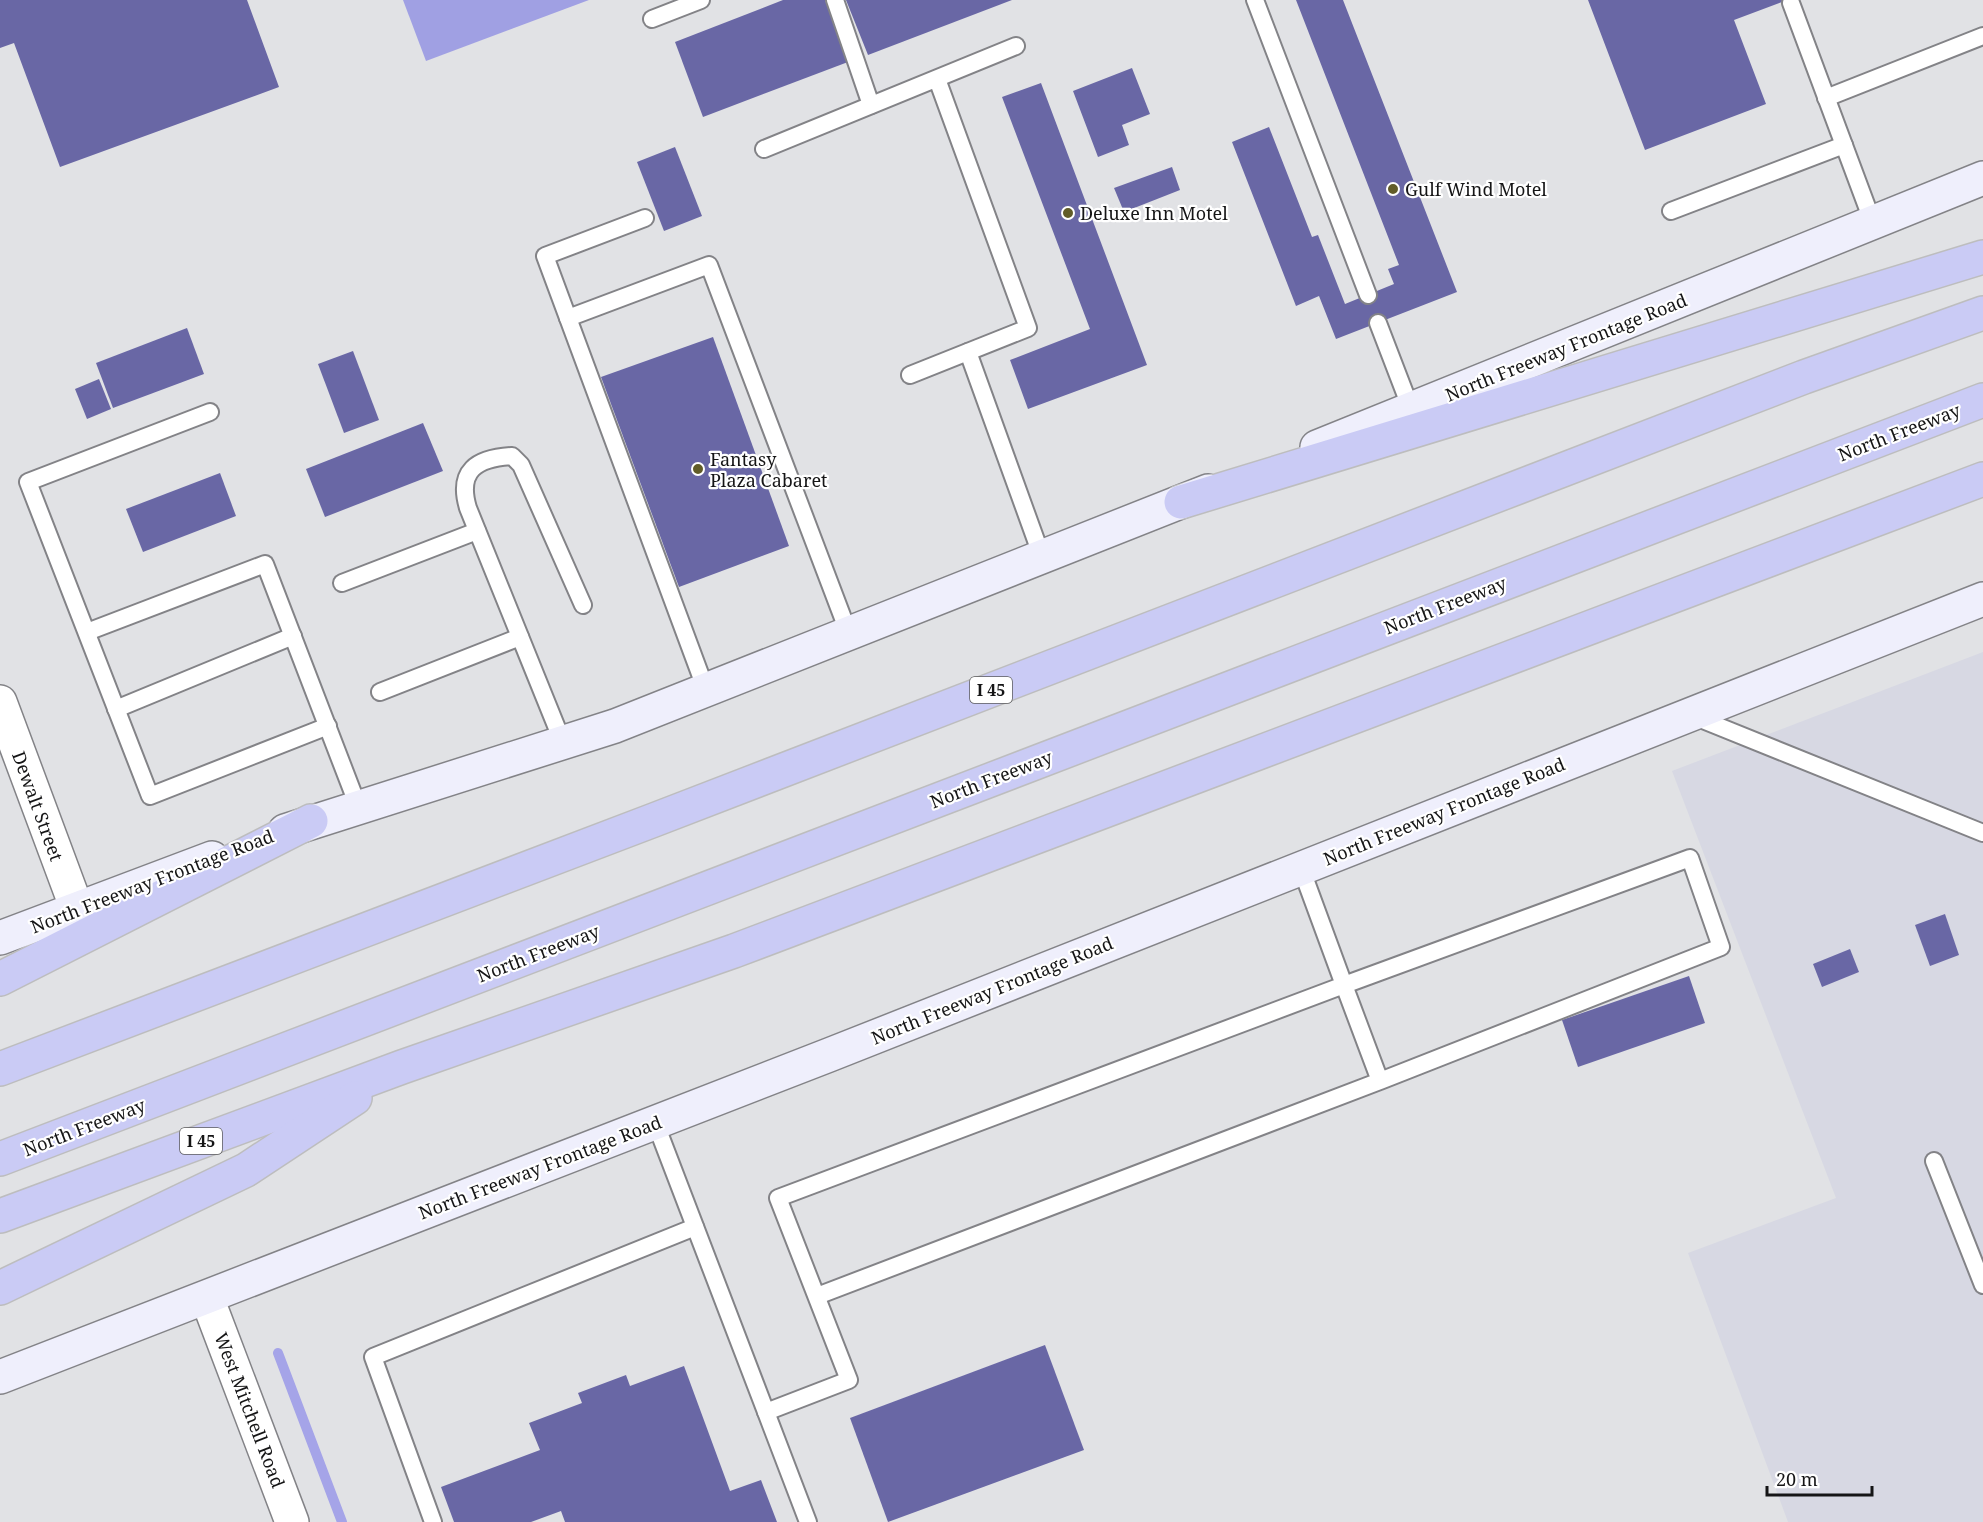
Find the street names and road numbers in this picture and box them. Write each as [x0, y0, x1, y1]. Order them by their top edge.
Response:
street label: North Freeway Frontage Road [1442, 287, 1690, 407]
street label: North Freeway [1835, 397, 1964, 466]
street label: North Freeway [1381, 570, 1510, 639]
road number: I 45 [970, 677, 1012, 703]
street label: North Freeway [927, 744, 1056, 813]
street label: Dewalt Street [7, 748, 69, 864]
street label: North Freeway Frontage Road [1320, 751, 1568, 871]
street label: North Freeway Frontage Road [27, 823, 277, 939]
street label: North Freeway [474, 918, 603, 987]
street label: North Freeway Frontage Road [868, 930, 1116, 1050]
street label: North Freeway [20, 1092, 149, 1161]
street label: North Freeway Frontage Road [415, 1109, 665, 1225]
road number: I 45 [180, 1128, 222, 1154]
street label: West Mitchell Road [209, 1329, 291, 1491]

